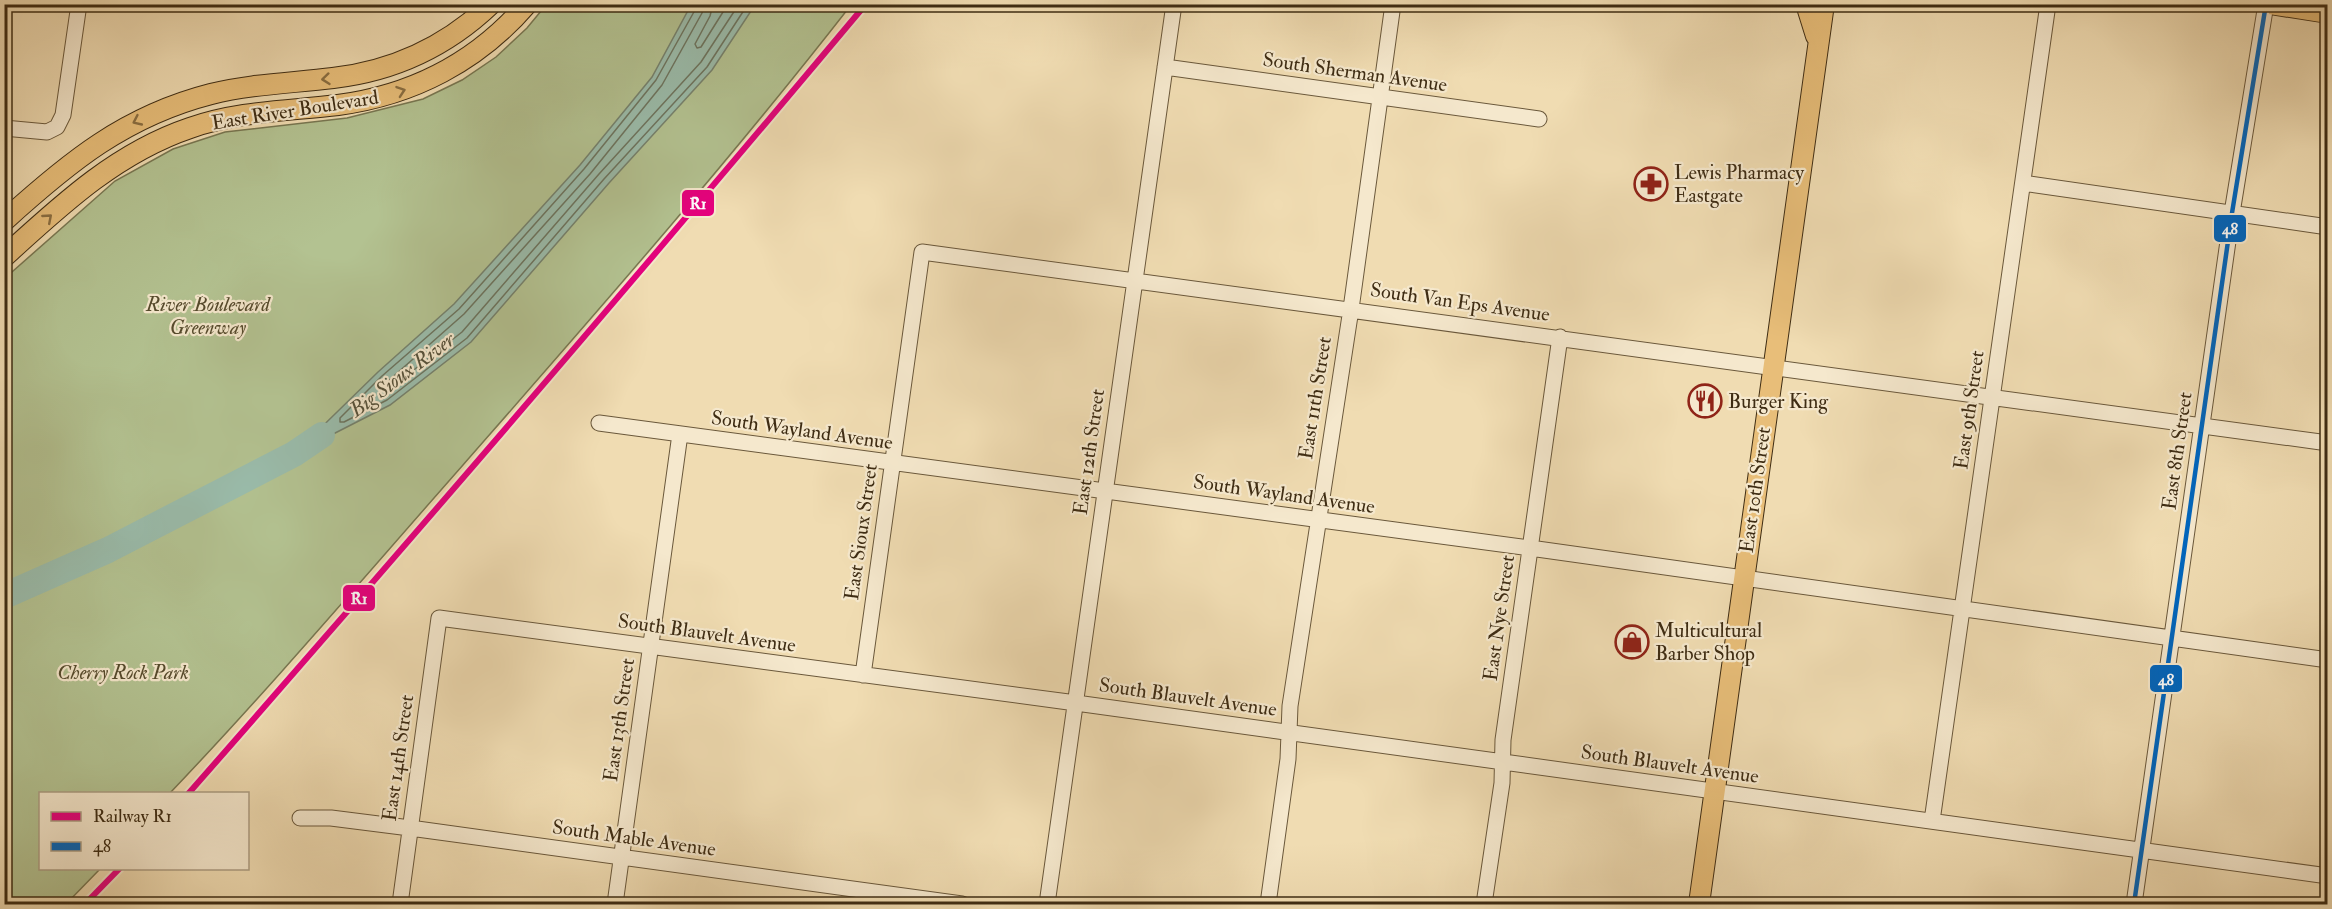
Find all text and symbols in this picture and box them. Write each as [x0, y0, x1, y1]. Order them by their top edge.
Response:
street label: South Sherman Avenue [1261, 47, 1449, 97]
one-way arrow [322, 72, 331, 85]
street label: East River Boulevard [210, 84, 380, 136]
one-way arrow [395, 85, 406, 98]
one-way arrow [133, 113, 144, 125]
place label: Lewis Pharmacy Eastgate [1674, 160, 1805, 208]
pharmacy icon: Lewis Pharmacy Eastgate [1633, 166, 1669, 202]
line badge: R1 [681, 189, 715, 217]
text: R1 [689, 194, 707, 214]
one-way arrow [41, 214, 52, 225]
line badge: 48 [2213, 214, 2247, 243]
text: 48 [2221, 219, 2239, 239]
street label: South Van Eps Avenue [1369, 277, 1551, 328]
park label: River Boulevard Greenway [145, 292, 272, 340]
water label: Big Sioux River [343, 326, 461, 424]
street label: East 11th Street [1293, 334, 1337, 461]
street label: East 9th Street [1948, 348, 1990, 471]
restaurant icon: Burger King [1687, 383, 1723, 419]
street label: East 12th Street [1068, 387, 1110, 517]
place label: Burger King [1728, 389, 1829, 414]
street label: East 8th Street [2156, 390, 2198, 512]
street label: South Wayland Avenue [710, 405, 894, 455]
street label: East 10th Street [1734, 425, 1776, 555]
street label: East Sioux Street [839, 462, 883, 602]
street label: South Wayland Avenue [1192, 469, 1376, 519]
street label: East Nye Street [1478, 553, 1520, 683]
line badge: R1 [342, 584, 376, 612]
text: R1 [350, 589, 368, 609]
street label: South Blauvelt Avenue [616, 608, 798, 658]
place label: Multicultural Barber Shop [1655, 618, 1762, 667]
shop icon: Multicultural Barber Shop [1614, 624, 1650, 660]
street label: East 13th Street [598, 656, 640, 783]
park label: Cherry Rock Park [57, 660, 189, 685]
line badge: 48 [2149, 664, 2183, 693]
text: 48 [2157, 670, 2175, 690]
street label: South Blauvelt Avenue [1097, 672, 1279, 722]
street label: East 14th Street [377, 693, 419, 823]
street label: South Blauvelt Avenue [1579, 739, 1761, 789]
legend [39, 792, 249, 870]
text: Railway R1 [93, 805, 172, 828]
street label: South Mable Avenue [551, 814, 717, 862]
text: 48 [93, 835, 111, 858]

